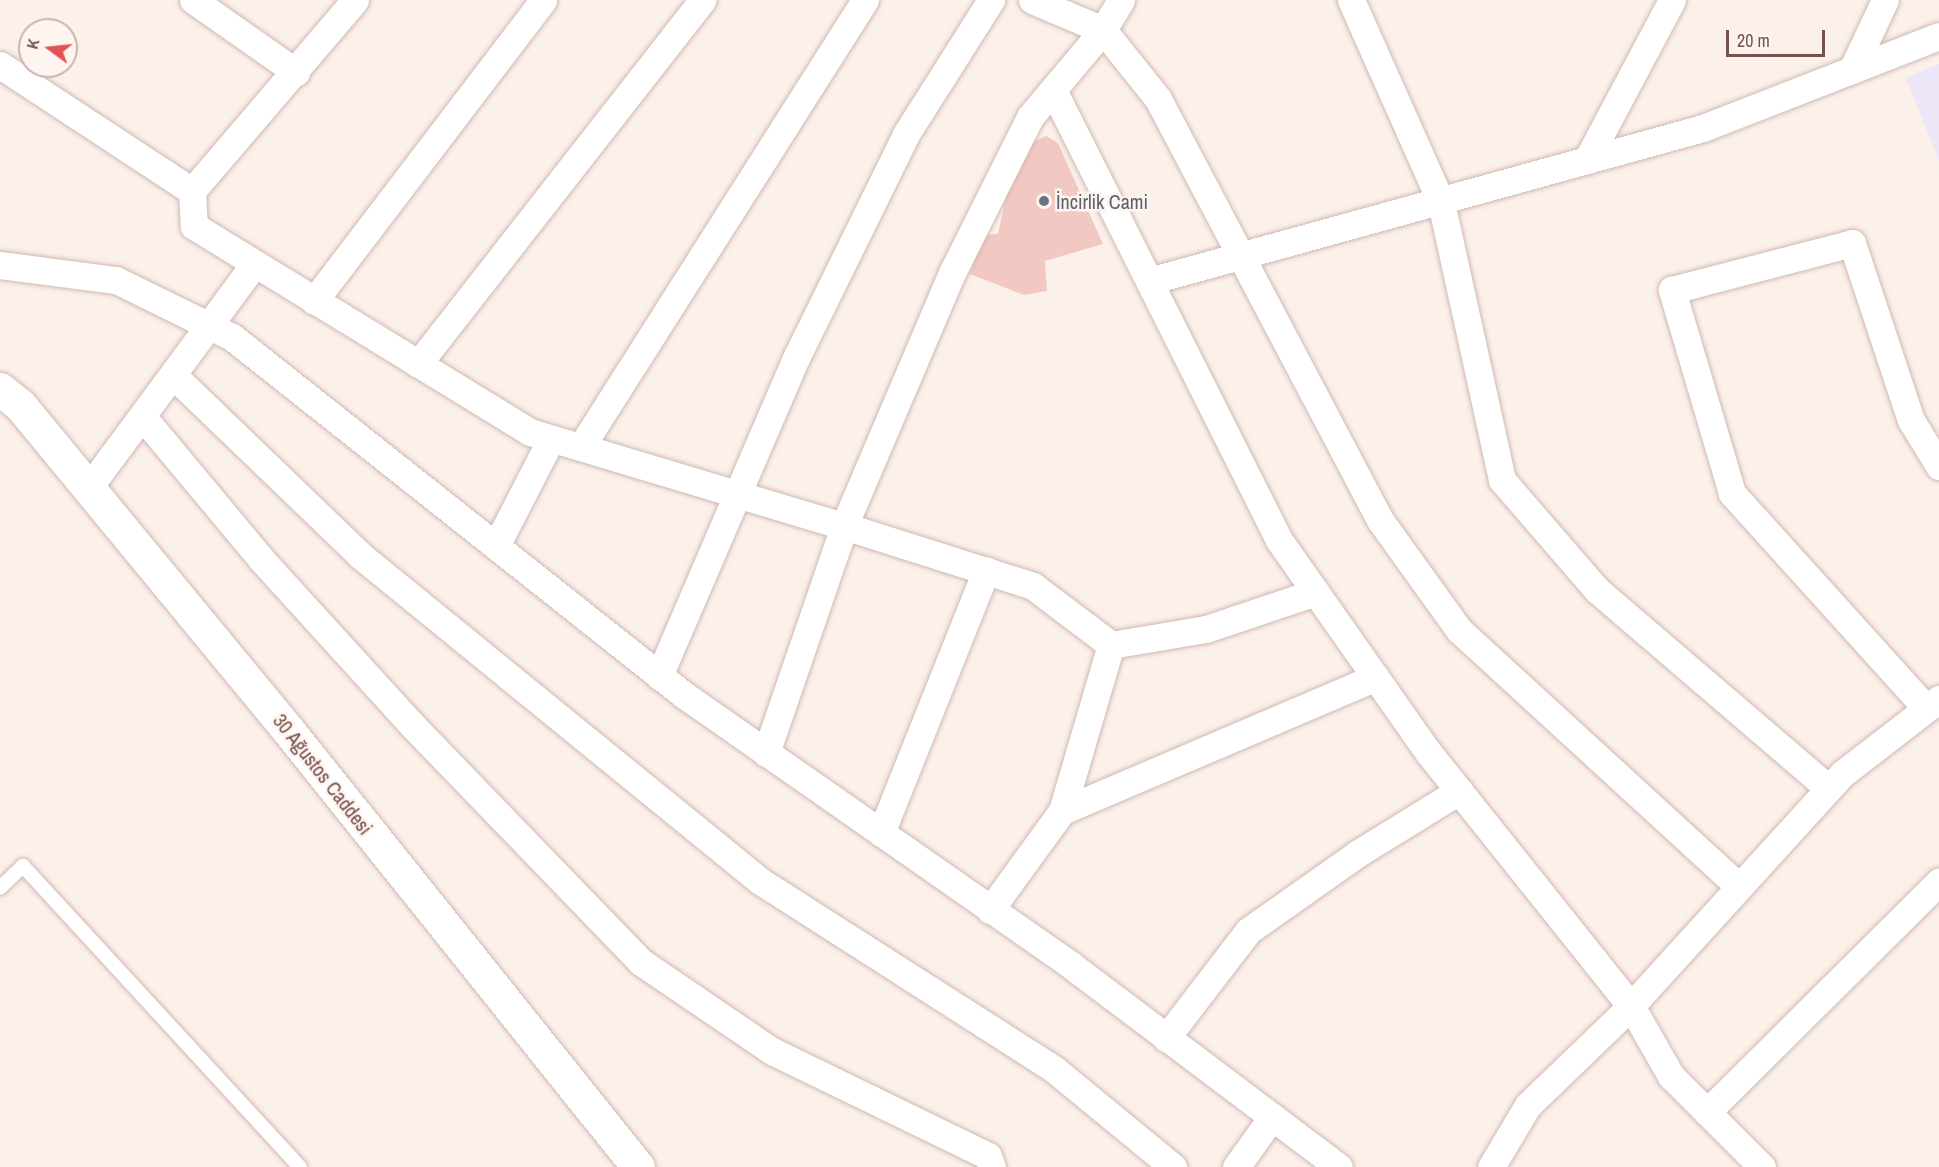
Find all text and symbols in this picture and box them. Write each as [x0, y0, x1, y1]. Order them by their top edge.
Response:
north arrow [18, 18, 78, 78]
scale bar [1729, 18, 1828, 56]
text: 20 m [1737, 28, 1770, 53]
text: K [21, 36, 44, 51]
place label: İncirlik Cami [1056, 189, 1148, 213]
marker: İncirlik Cami [1037, 194, 1051, 208]
street label: 30 Ağustos Caddesi [268, 708, 378, 840]

